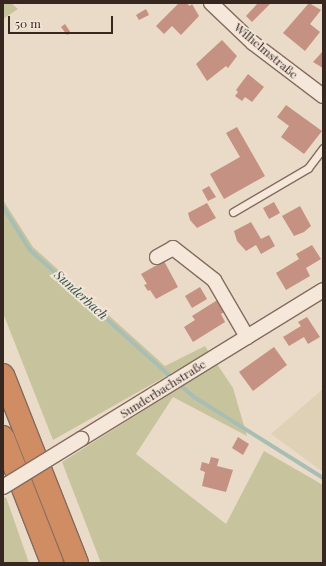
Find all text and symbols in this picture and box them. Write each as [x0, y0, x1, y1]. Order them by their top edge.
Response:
scale bar [10, 8, 115, 34]
text: 50 m [15, 15, 41, 31]
street label: Wilhelmstraße [231, 20, 301, 82]
water label: Sunderbach [51, 267, 111, 323]
street label: Sunderbachstraße [117, 357, 209, 421]

